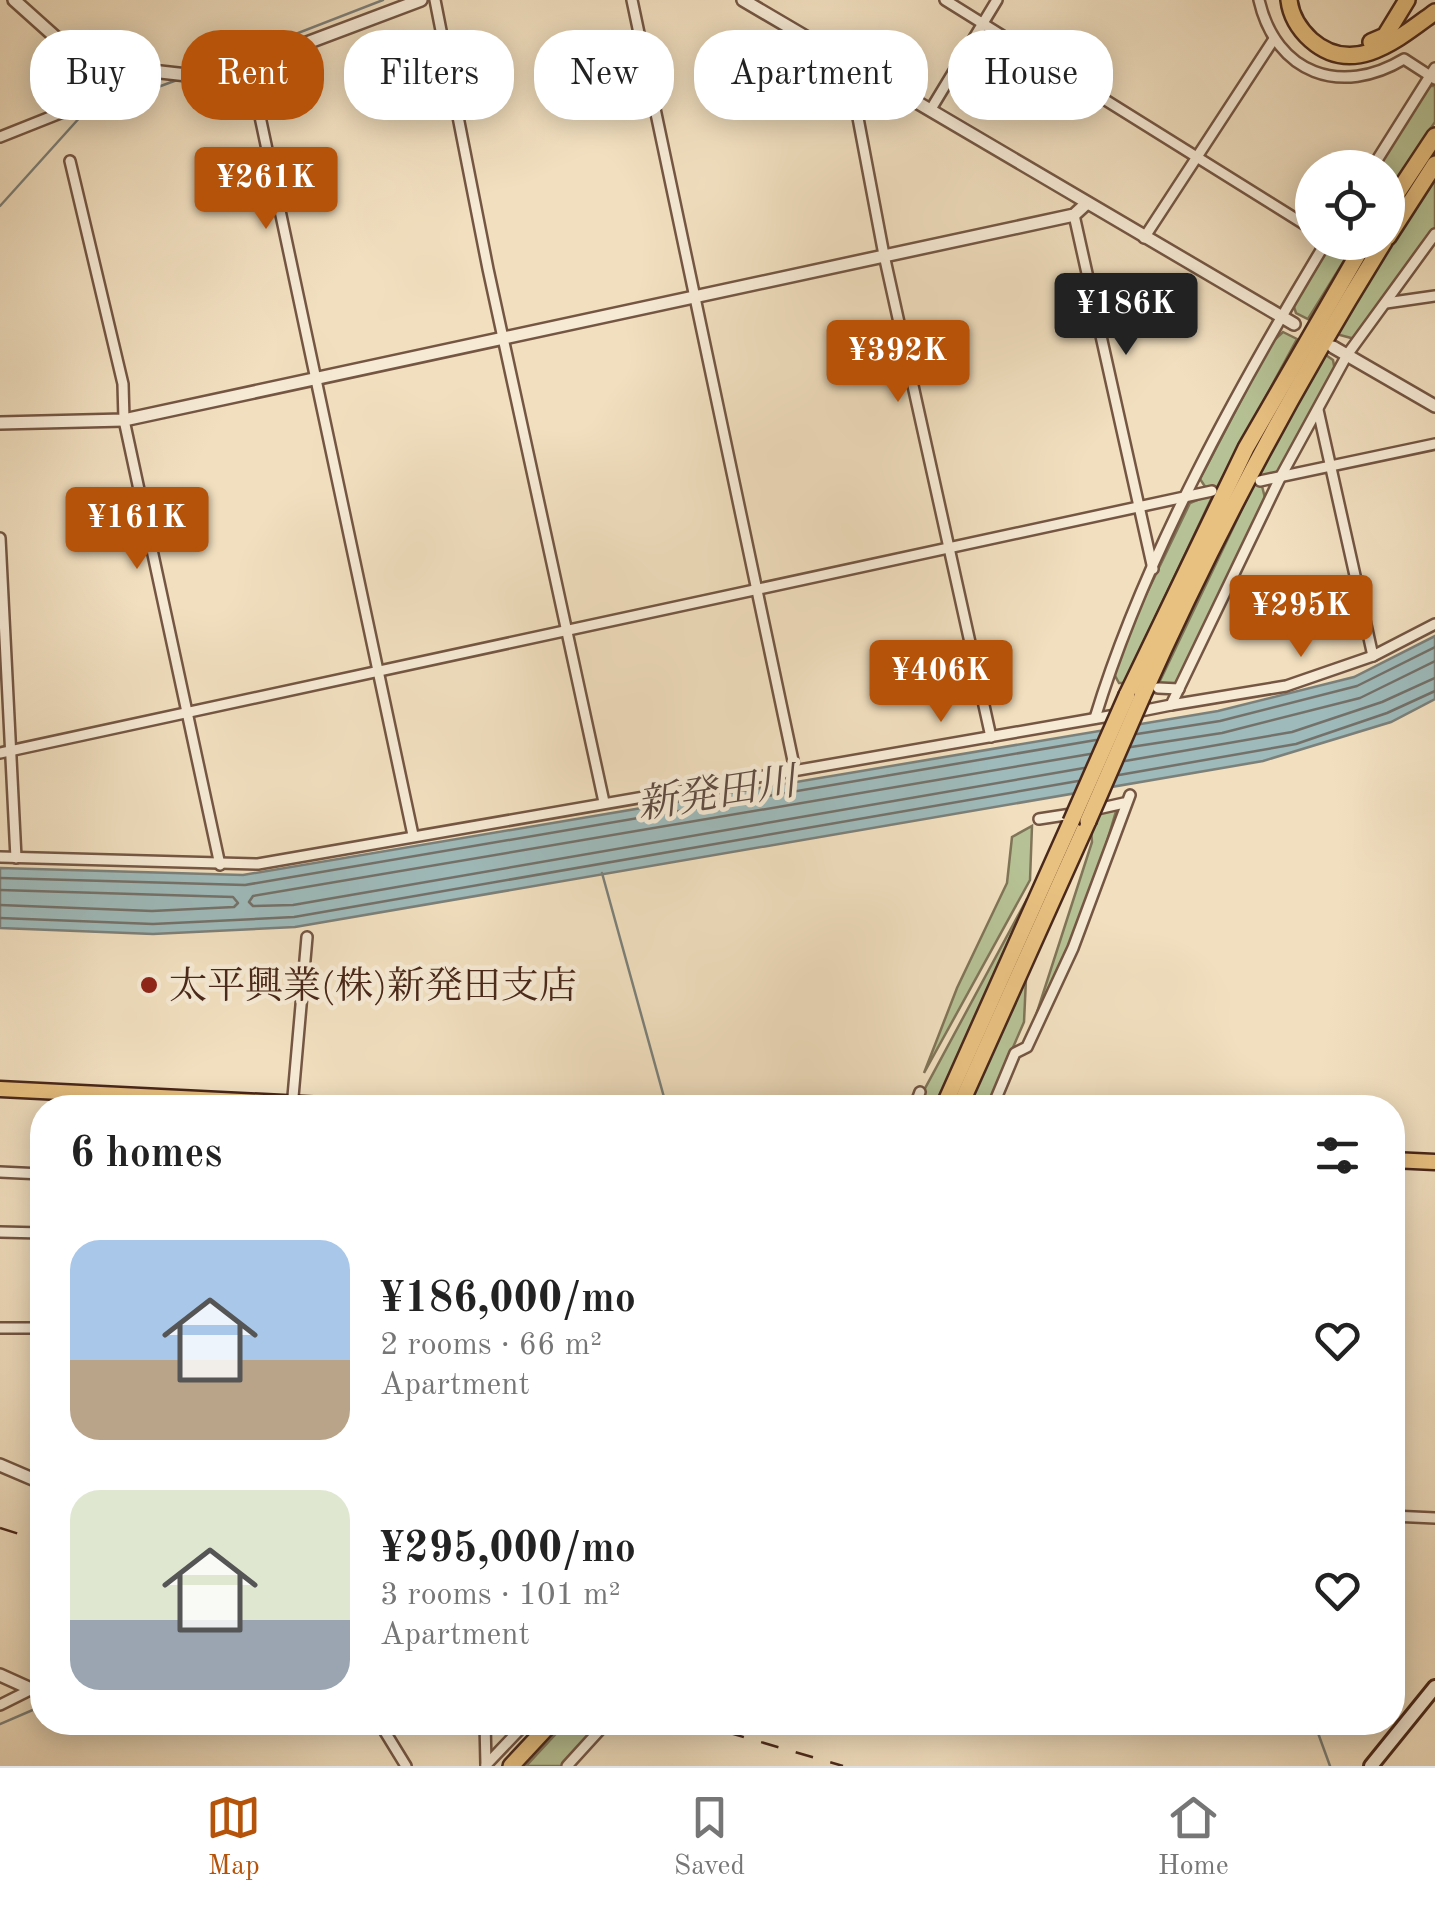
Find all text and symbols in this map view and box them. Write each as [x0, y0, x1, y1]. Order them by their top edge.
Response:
chip: Buy [30, 30, 161, 120]
chip: Rent [181, 30, 324, 120]
chip: Filters [344, 30, 514, 120]
chip: New [534, 30, 674, 120]
chip: Apartment [694, 30, 928, 120]
chip: House [948, 30, 1113, 120]
pin: ¥261K [196, 147, 336, 232]
map controls [1295, 150, 1405, 260]
button: locate [1295, 150, 1405, 260]
text: ¥261K [217, 163, 315, 195]
pin: ¥186K [1056, 273, 1196, 358]
text: ¥186K [1077, 289, 1175, 321]
pin: ¥392K [828, 320, 968, 405]
text: ¥392K [849, 336, 947, 368]
pin: ¥161K [67, 487, 207, 572]
text: ¥161K [88, 503, 186, 535]
pin: ¥295K [1231, 575, 1371, 660]
text: ¥295K [1252, 591, 1350, 623]
pin: ¥406K [871, 640, 1011, 725]
text: ¥406K [892, 656, 990, 688]
water label: 新発田川 [634, 759, 803, 828]
place label: 太平興業(株)新発田支店 [169, 965, 577, 1007]
marker: 太平興業(株)新発田支店 [138, 974, 160, 996]
icon: filters [1310, 1128, 1365, 1183]
text: 6 homes [70, 1134, 222, 1176]
text: ¥186,000/mo [380, 1279, 636, 1321]
icon: home [150, 1280, 270, 1400]
icon: heart [1310, 1313, 1365, 1368]
text: 2 rooms · 66 m² [380, 1330, 602, 1362]
text: Apartment [380, 1370, 530, 1402]
text: ¥295,000/mo [380, 1529, 636, 1571]
icon: home [150, 1530, 270, 1650]
icon: heart [1310, 1563, 1365, 1618]
text: 3 rooms · 101 m² [380, 1580, 621, 1612]
text: Apartment [380, 1620, 530, 1652]
tab: Map [206, 1790, 261, 1885]
tab: Saved [674, 1790, 745, 1885]
tab: Home [1158, 1790, 1229, 1885]

